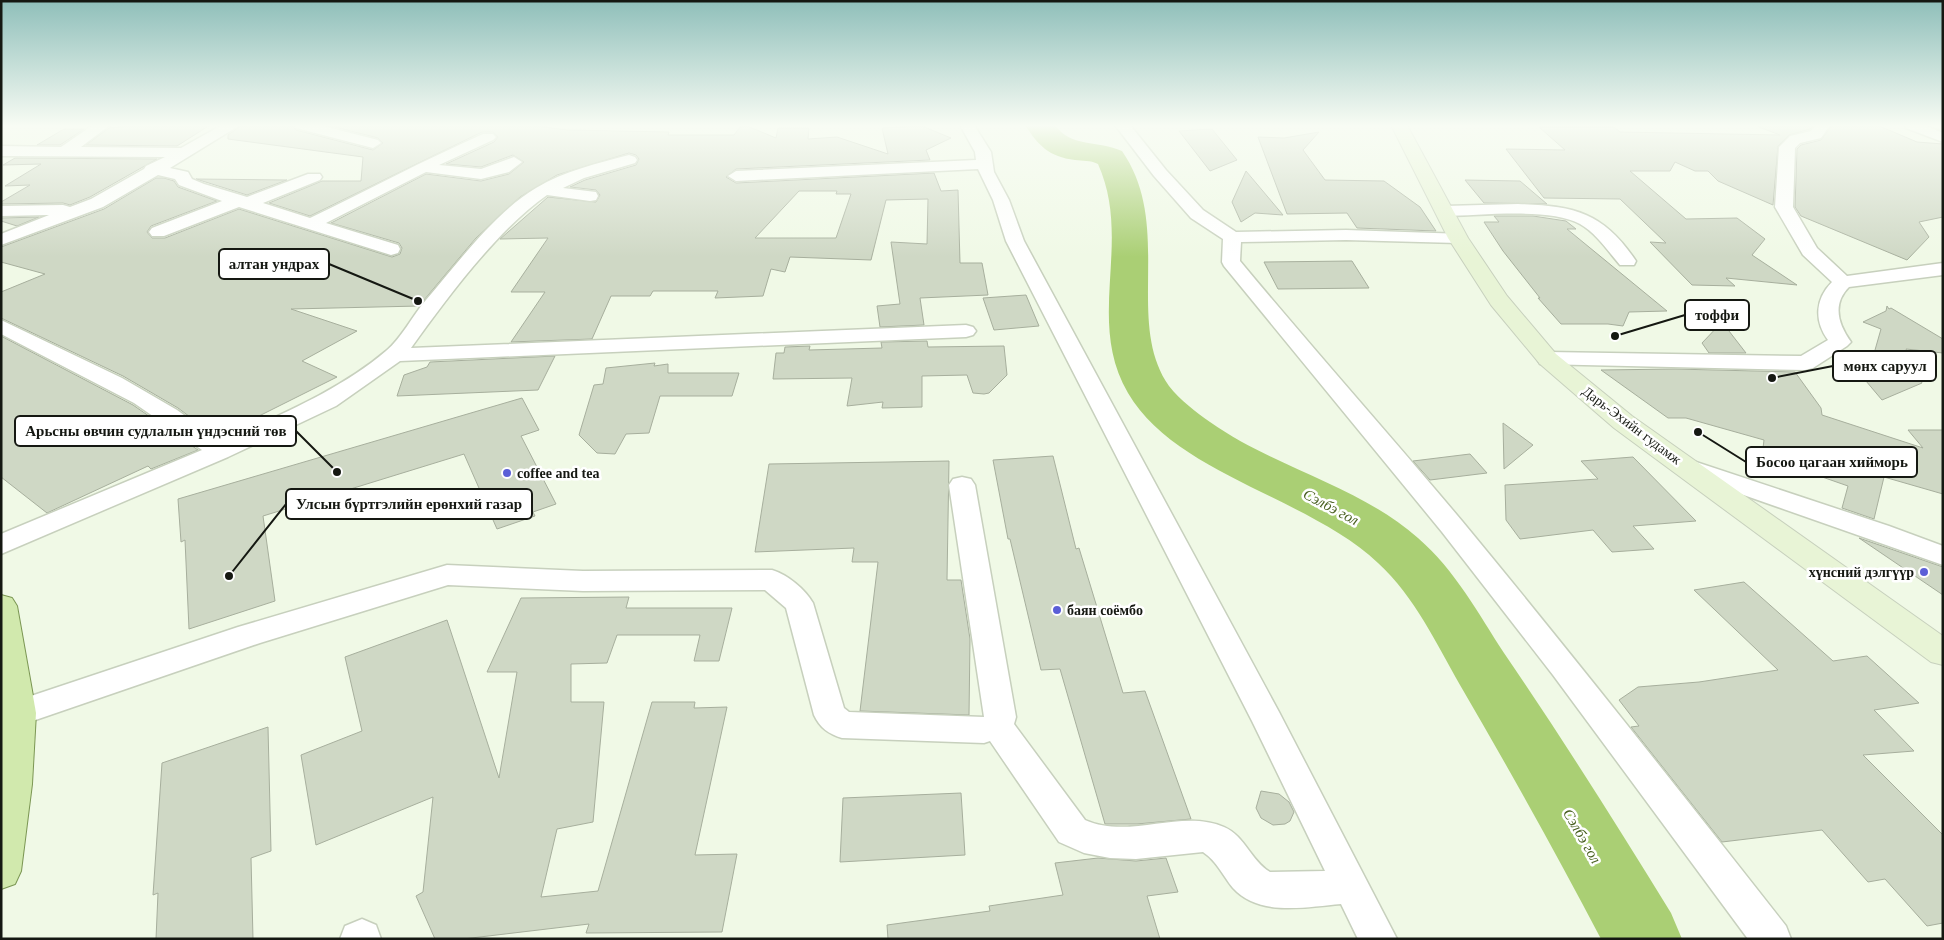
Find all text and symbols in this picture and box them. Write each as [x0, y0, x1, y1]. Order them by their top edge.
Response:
callout: алтан ундрах [219, 249, 329, 279]
text: алтан ундрах [229, 256, 320, 272]
callout: тоффи [1685, 300, 1749, 330]
text: тоффи [1695, 307, 1739, 323]
callout: мөнх саруул [1833, 351, 1936, 381]
text: мөнх саруул [1843, 358, 1927, 374]
street label: Дарь-Эхийн гудамж [1579, 383, 1684, 468]
callout: Арьсны өвчин судлалын үндэсний төв [15, 416, 296, 446]
text: Арьсны өвчин судлалын үндэсний төв [25, 423, 287, 439]
callout: Босоо цагаан хийморь [1746, 447, 1917, 477]
text: Босоо цагаан хийморь [1756, 454, 1908, 470]
place label: coffee and tea [517, 466, 599, 481]
marker: coffee and tea [501, 467, 513, 479]
water label: Сэлбэ гол [1301, 486, 1362, 528]
callout: Улсын бүртгэлийн ерөнхий газар [286, 489, 532, 519]
text: Улсын бүртгэлийн ерөнхий газар [296, 496, 522, 512]
place label: хүнсний дэлгүүр [1809, 565, 1914, 580]
marker: хүнсний дэлгүүр [1918, 566, 1930, 578]
place label: баян соёмбо [1067, 603, 1143, 618]
marker: баян соёмбо [1051, 604, 1063, 616]
water label: Сэлбэ гол [1560, 806, 1604, 867]

